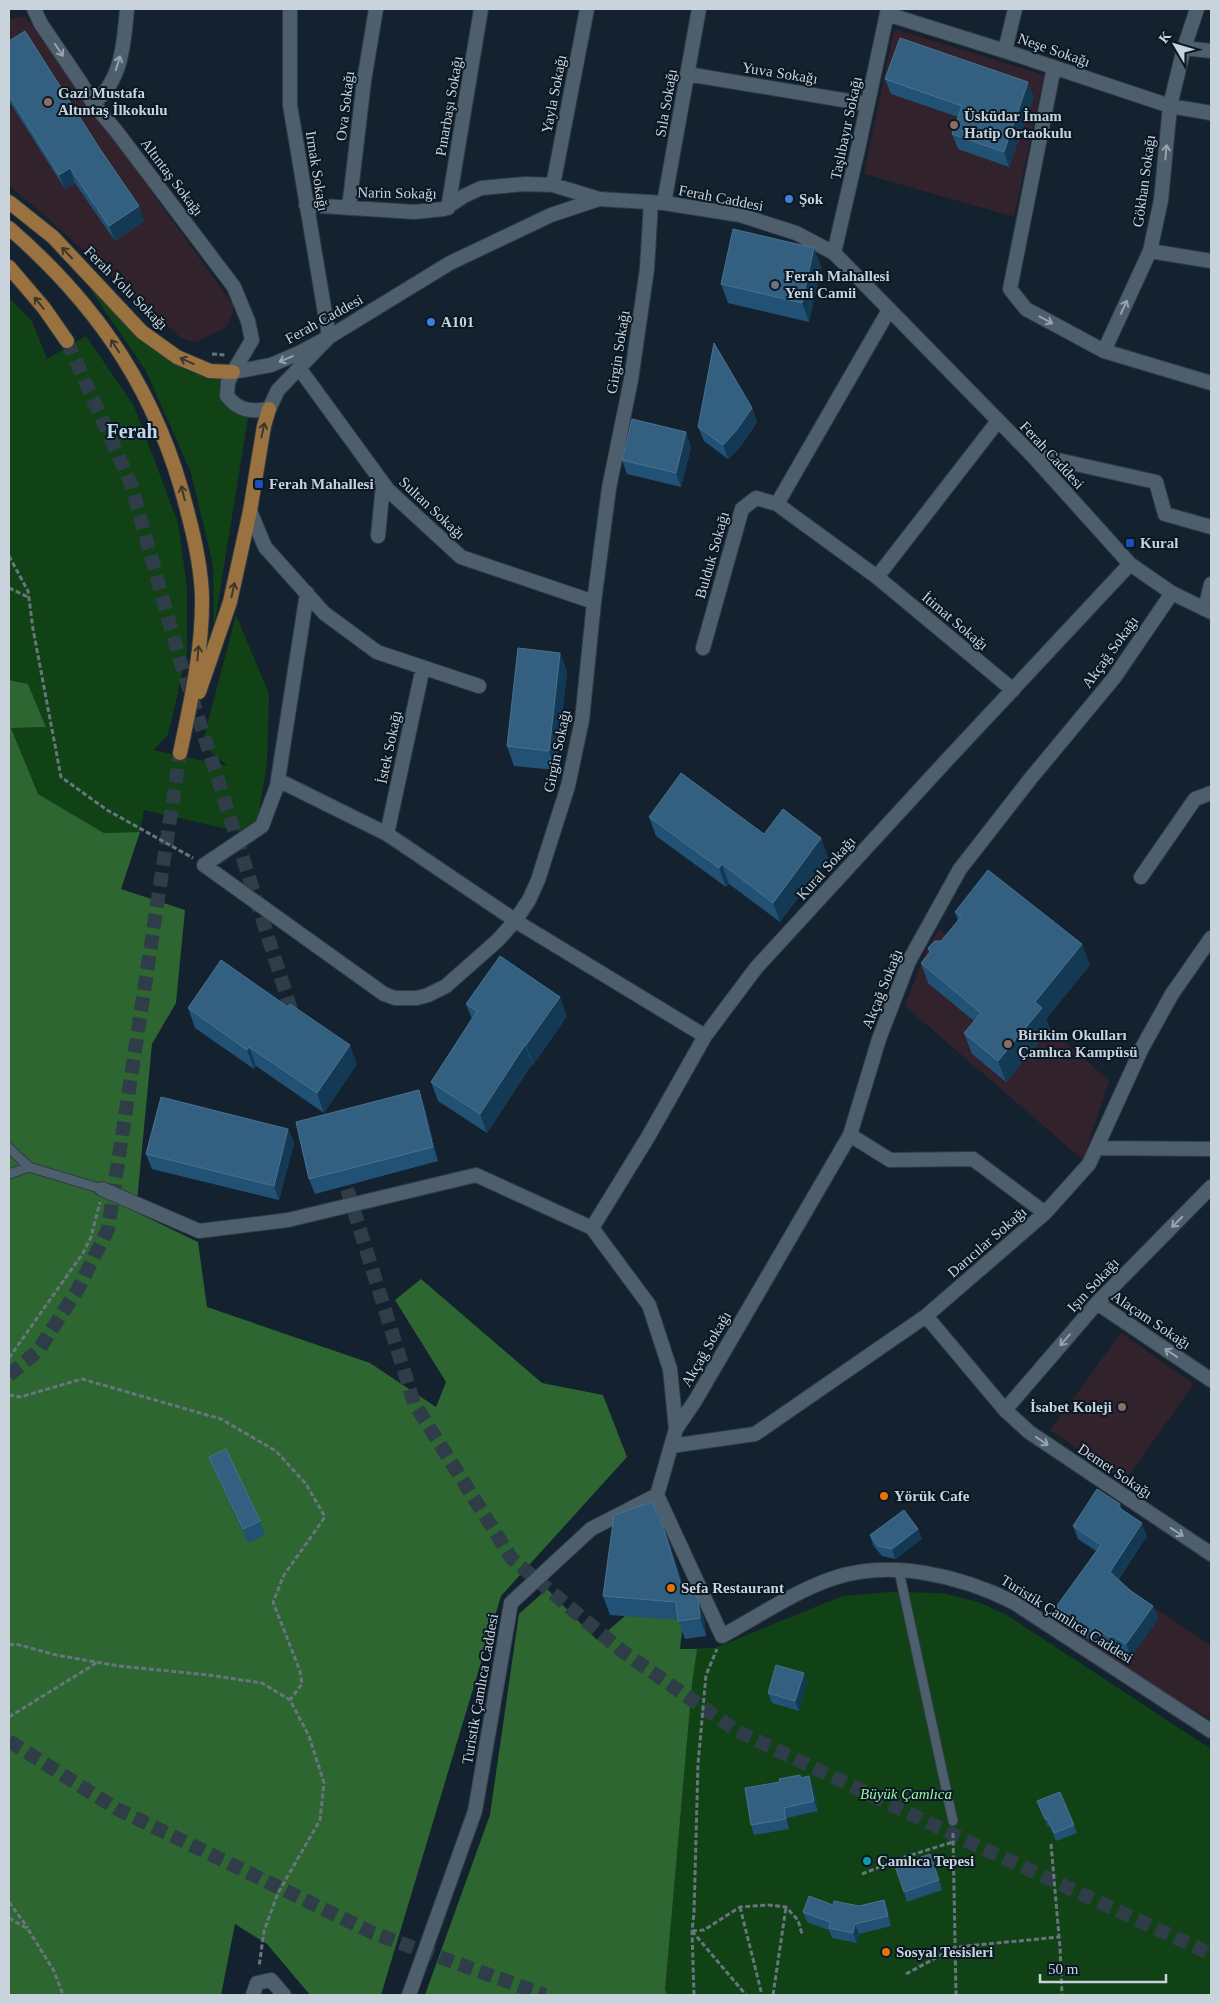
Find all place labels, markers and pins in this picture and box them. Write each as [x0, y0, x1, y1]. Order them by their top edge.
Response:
place label: Gazi Mustafa Altıntaş İlkokulu [58, 85, 168, 118]
marker: Gazi Mustafa Altıntaş İlkokulu [42, 96, 54, 108]
place label: Üsküdar İmam Hatip Ortaokulu [964, 108, 1072, 141]
marker: Üsküdar İmam Hatip Ortaokulu [948, 119, 960, 131]
place label: Şok [799, 191, 824, 207]
marker: Şok [783, 193, 795, 205]
place label: Ferah Mahallesi Yeni Camii [785, 268, 890, 301]
marker: Ferah Mahallesi Yeni Camii [769, 279, 781, 291]
place label: A101 [441, 314, 474, 330]
marker: A101 [425, 316, 437, 328]
place label: Ferah Mahallesi [269, 476, 374, 492]
marker: Ferah Mahallesi [253, 478, 265, 490]
place label: Kural [1140, 535, 1178, 551]
marker: Kural [1124, 537, 1136, 549]
place label: Birikim Okulları Çamlıca Kampüsü [1018, 1027, 1138, 1060]
marker: Birikim Okulları Çamlıca Kampüsü [1002, 1038, 1014, 1050]
place label: İsabet Koleji [1030, 1399, 1112, 1415]
marker: İsabet Koleji [1116, 1401, 1128, 1413]
place label: Yörük Cafe [894, 1488, 970, 1504]
marker: Yörük Cafe [878, 1490, 890, 1502]
place label: Sefa Restaurant [681, 1580, 784, 1596]
marker: Sefa Restaurant [665, 1582, 677, 1594]
place label: Çamlıca Tepesi [877, 1853, 974, 1869]
marker: Çamlıca Tepesi [861, 1855, 873, 1867]
place label: Sosyal Tesisleri [896, 1944, 993, 1960]
marker: Sosyal Tesisleri [880, 1946, 892, 1958]

